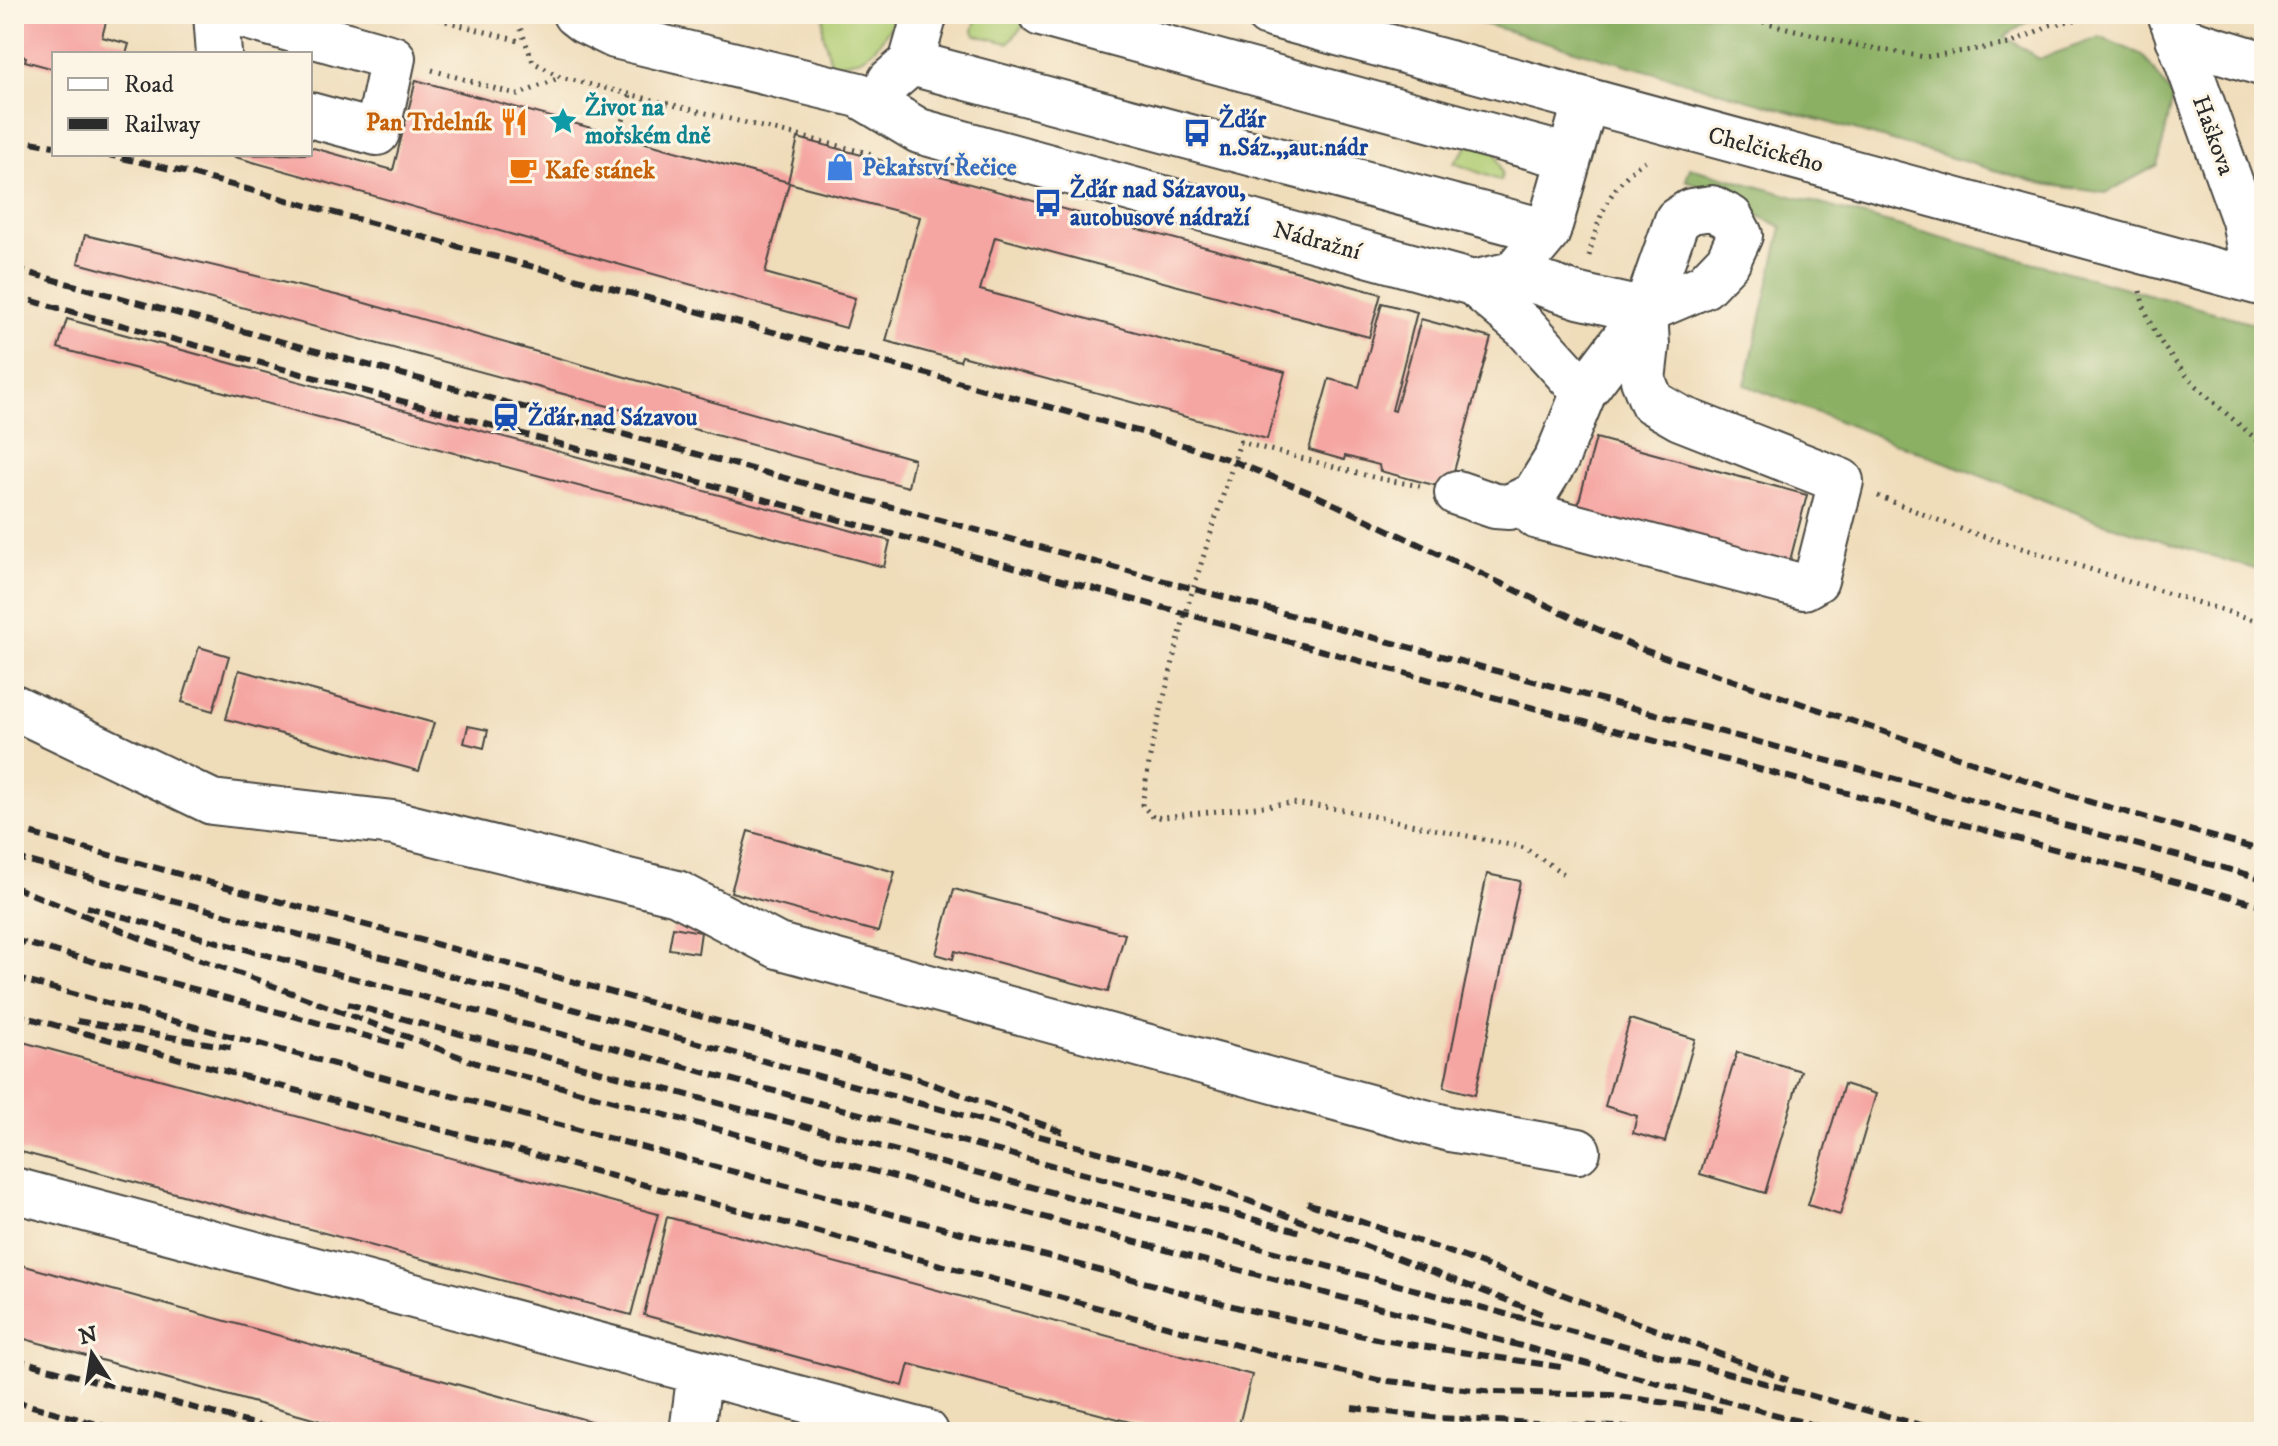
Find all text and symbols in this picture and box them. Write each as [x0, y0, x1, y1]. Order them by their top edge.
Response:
legend [52, 52, 312, 156]
text: Road [124, 70, 174, 100]
street label: Haškova [2185, 91, 2242, 180]
place label: Život na mořském dně [585, 92, 711, 151]
place label: Žďár n.Sáz.,,aut.nádr [1219, 104, 1369, 163]
place icon: Život na mořském dně [548, 106, 578, 136]
restaurant icon: Pan Trdelník [499, 107, 529, 137]
place label: Pan Trdelník [366, 108, 493, 138]
text: Railway [124, 110, 201, 140]
bus stop icon: Žďár n.Sáz.,,aut.nádr [1182, 118, 1212, 148]
street label: Chelčického [1705, 120, 1827, 180]
shop icon: Pekařství Řečice [825, 152, 855, 182]
place label: Pekařství Řečice [862, 152, 1017, 183]
cafe icon: Kafe stánek [508, 155, 538, 185]
place label: Kafe stánek [545, 156, 656, 186]
place label: Žďár nad Sázavou, autobusové nádraží [1070, 174, 1251, 233]
bus stop icon: Žďár nad Sázavou, autobusové nádraží [1033, 188, 1063, 218]
street label: Nádražní [1270, 215, 1366, 268]
station icon: Žďár nad Sázavou [491, 402, 521, 432]
place label: Žďár nad Sázavou [528, 402, 698, 433]
north arrow [52, 1314, 132, 1394]
text: N [77, 1321, 100, 1351]

